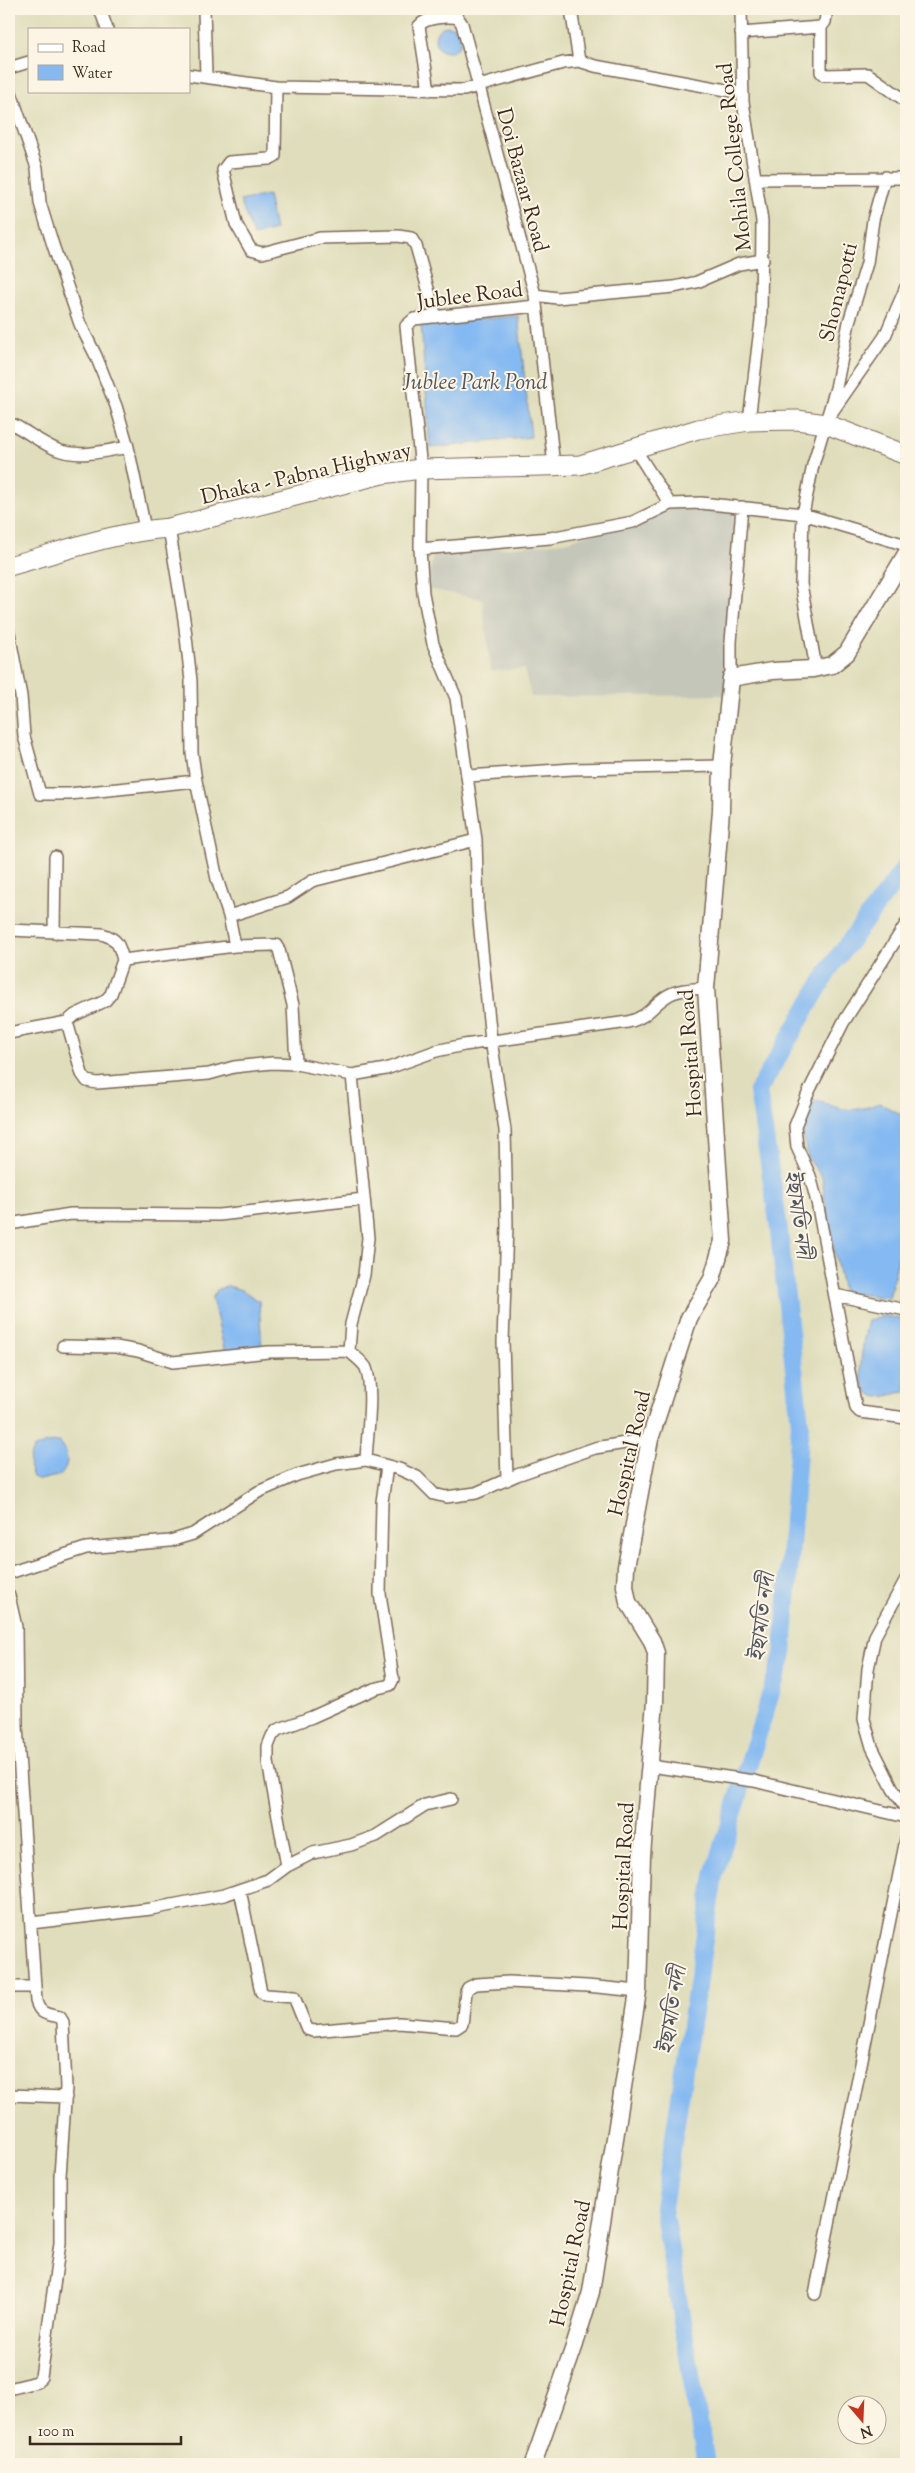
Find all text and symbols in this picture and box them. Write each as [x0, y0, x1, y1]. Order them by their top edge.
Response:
legend [28, 28, 190, 92]
text: Road [72, 38, 106, 59]
street label: Mohila College Road [711, 61, 761, 252]
text: Water [72, 64, 113, 85]
street label: Doi Bazaar Road [487, 105, 555, 256]
street label: Shonapotti [813, 240, 867, 345]
street label: Jublee Road [415, 276, 525, 318]
water label: Jublee Park Pond [402, 368, 547, 400]
street label: Dhaka - Pabna Highway [198, 436, 415, 514]
street label: Hospital Road [673, 988, 711, 1118]
water label: ইছামতি নদী [774, 1168, 818, 1263]
street label: Hospital Road [602, 1387, 660, 1519]
water label: ইছামতি নদী [743, 1569, 786, 1663]
street label: Hospital Road [607, 1801, 643, 1931]
water label: ইছামতি নদী [651, 1961, 697, 2057]
street label: Hospital Road [544, 2197, 600, 2329]
north arrow [838, 2396, 888, 2446]
scale bar [30, 2413, 181, 2445]
text: N [857, 2419, 874, 2442]
text: 100 m [38, 2422, 75, 2443]

